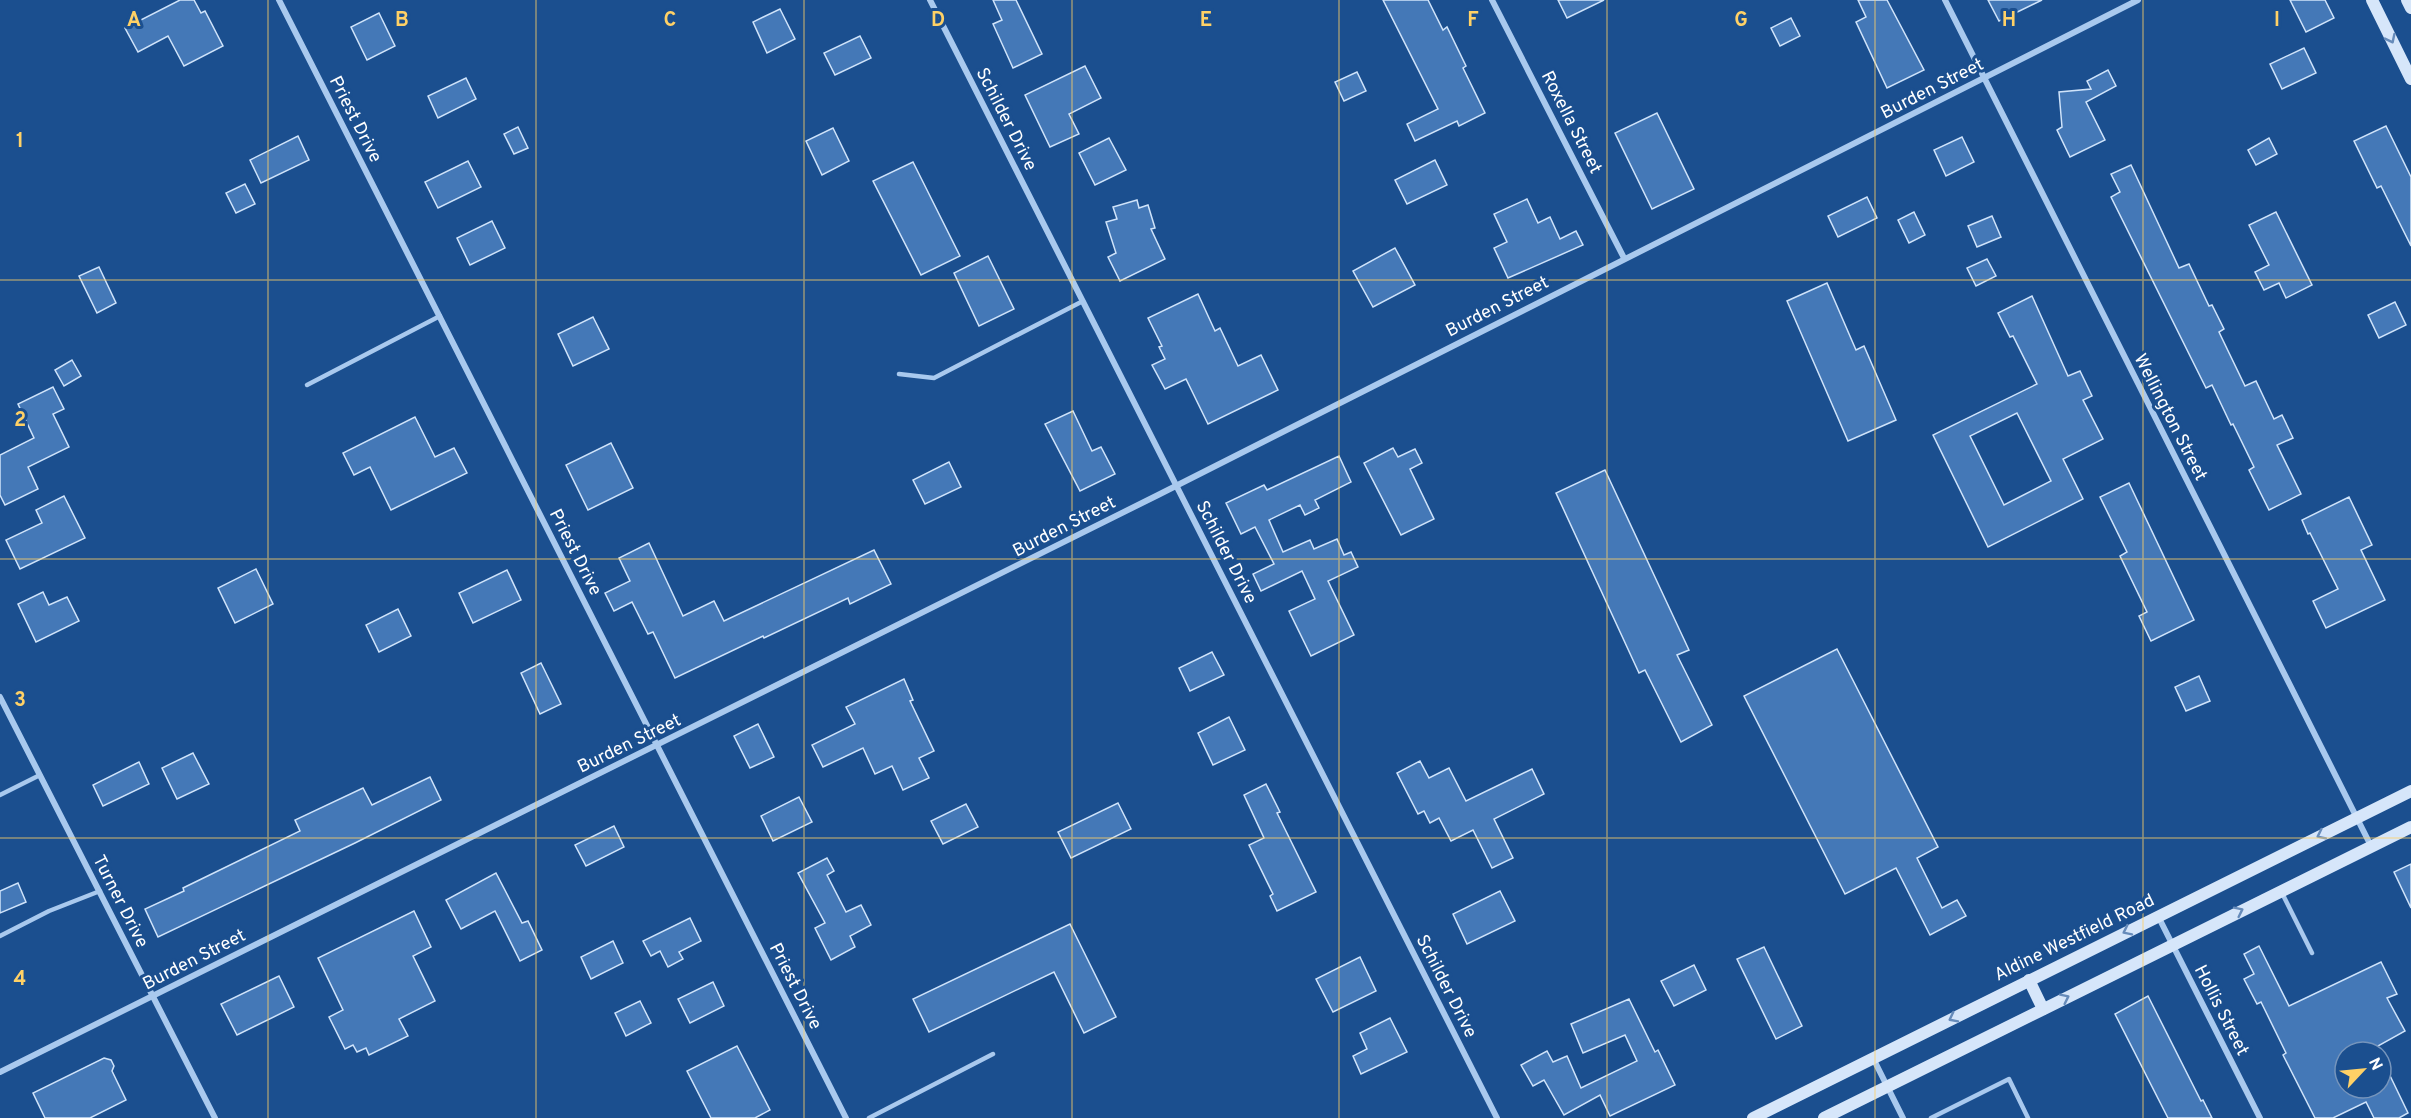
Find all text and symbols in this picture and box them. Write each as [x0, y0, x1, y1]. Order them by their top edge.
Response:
text: A [127, 8, 141, 34]
text: B [395, 8, 409, 34]
text: C [664, 8, 676, 34]
text: D [931, 8, 945, 34]
text: E [1200, 8, 1212, 34]
text: F [1467, 8, 1479, 34]
text: G [1734, 8, 1748, 34]
text: H [2002, 8, 2016, 34]
text: I [2274, 8, 2280, 34]
one-way arrow [2384, 33, 2396, 44]
street label: Burden Street [1877, 54, 1988, 125]
street label: Schilder Drive [970, 64, 1042, 175]
street label: Roxella Street [1535, 67, 1606, 178]
street label: Priest Drive [323, 72, 386, 167]
text: 1 [16, 129, 24, 155]
street label: Burden Street [1442, 272, 1553, 343]
street label: Wellington Street [2128, 350, 2212, 485]
text: 2 [14, 408, 26, 434]
street label: Burden Street [1009, 492, 1120, 563]
street label: Schilder Drive [1190, 497, 1262, 608]
street label: Priest Drive [543, 505, 606, 600]
text: 3 [14, 688, 26, 714]
street label: Burden Street [574, 709, 685, 779]
one-way arrow [2316, 828, 2327, 840]
street label: Turner Drive [86, 851, 153, 952]
street label: Aldine Westfield Road [1991, 889, 2159, 987]
one-way arrow [2233, 907, 2244, 919]
one-way arrow [2123, 924, 2134, 935]
street label: Burden Street [139, 925, 250, 996]
street label: Schilder Drive [1410, 931, 1482, 1042]
street label: Priest Drive [763, 939, 826, 1034]
street label: Hollis Street [2188, 961, 2253, 1060]
text: 4 [14, 967, 26, 993]
one-way arrow [2058, 994, 2069, 1005]
one-way arrow [1948, 1011, 1959, 1022]
north arrow [2333, 1040, 2393, 1100]
text: N [2363, 1055, 2386, 1074]

